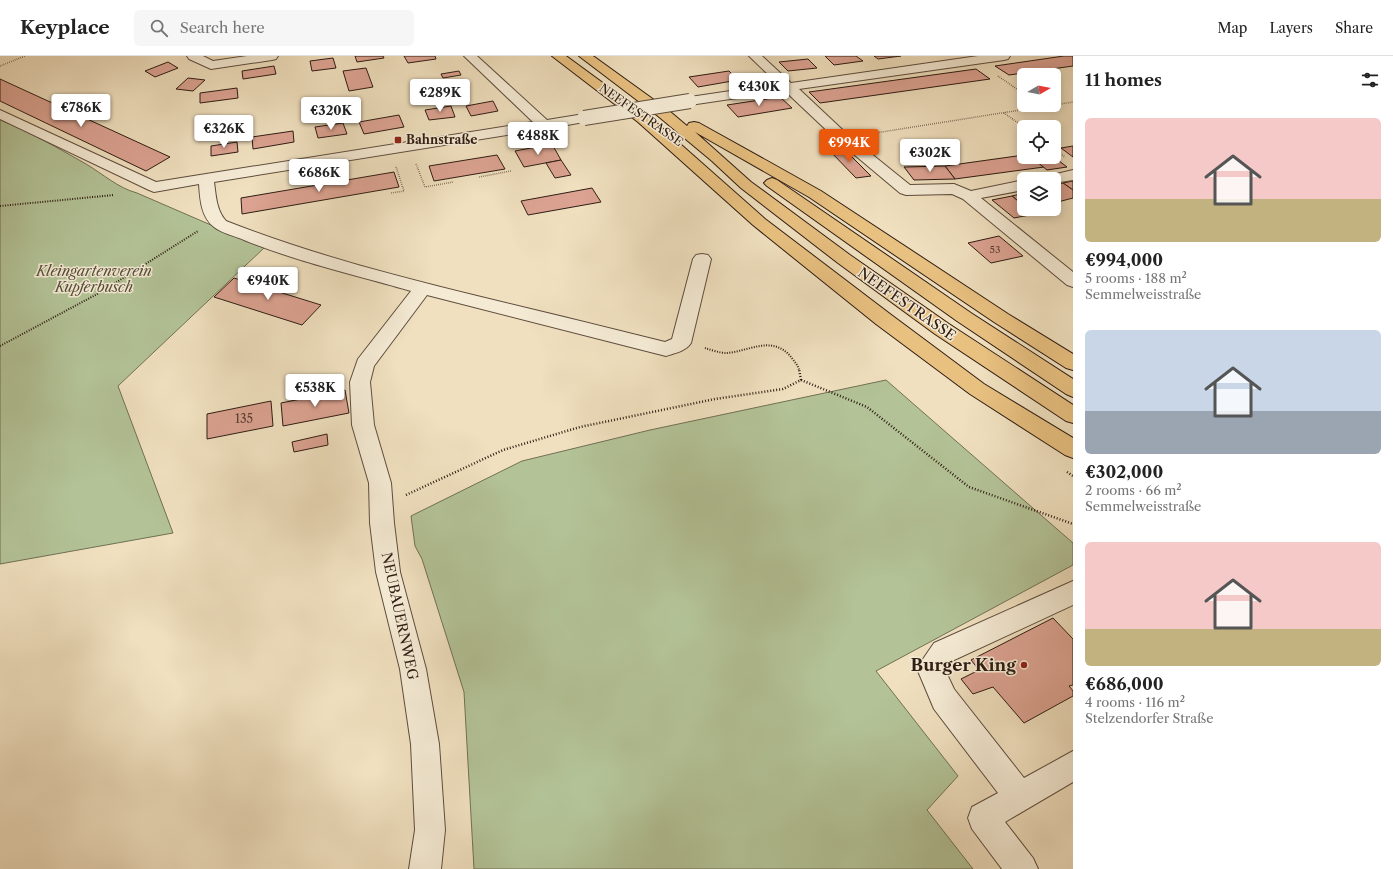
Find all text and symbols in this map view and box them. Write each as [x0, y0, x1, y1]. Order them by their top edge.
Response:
search box [134, 10, 414, 46]
text: Keyplace [20, 16, 110, 39]
icon: search [148, 17, 170, 39]
text: Search here [180, 18, 265, 37]
text: Map [1217, 19, 1247, 37]
text: Layers [1269, 19, 1313, 37]
text: Share [1335, 19, 1373, 37]
north arrow [1017, 68, 1061, 112]
map controls [1017, 68, 1061, 216]
icon: filters [1359, 69, 1381, 91]
text: 11 homes [1085, 70, 1162, 90]
pin: €430K [731, 73, 787, 107]
text: €430K [738, 78, 780, 94]
pin: €289K [412, 79, 468, 113]
street label: NEEFESTRASSE [596, 80, 686, 149]
text: €289K [419, 84, 461, 100]
pin: €786K [53, 94, 109, 128]
pin: €320K [303, 97, 359, 131]
text: €786K [60, 99, 102, 115]
text: €320K [310, 102, 352, 118]
pin: €326K [196, 115, 252, 149]
text: €326K [203, 120, 245, 136]
button: locate [1017, 120, 1061, 164]
pin: €488K [510, 122, 566, 156]
text: €488K [517, 127, 559, 143]
pin: €994K [821, 129, 877, 163]
place label: Bahnstraße [406, 132, 478, 147]
text: €994K [828, 134, 870, 150]
marker: Bahnstraße [393, 135, 403, 145]
pin: €302K [902, 139, 958, 173]
text: €302K [909, 144, 951, 160]
icon: home [1197, 144, 1269, 216]
pin: €686K [291, 159, 347, 193]
text: €686K [298, 164, 340, 180]
button: layers [1017, 172, 1061, 216]
house number: 53 [990, 243, 1000, 256]
text: €994,000 [1085, 250, 1163, 270]
park label: Kleingartenverein Kupferbusch [35, 262, 152, 296]
street label: NEEFESTRASSE [855, 264, 959, 344]
pin: €940K [240, 267, 296, 301]
text: 5 rooms · 188 m² [1085, 270, 1187, 286]
text: €940K [247, 272, 289, 288]
text: Semmelweisstraße [1085, 286, 1201, 302]
icon: home [1197, 356, 1269, 428]
pin: €538K [287, 374, 343, 408]
text: €538K [294, 379, 336, 395]
house number: 135 [235, 411, 253, 426]
text: €302,000 [1085, 462, 1163, 482]
text: 2 rooms · 66 m² [1085, 482, 1182, 498]
text: Semmelweisstraße [1085, 498, 1201, 514]
street label: NEUBAUERNWEG [378, 551, 422, 681]
icon: home [1197, 568, 1269, 640]
place label: Burger King [911, 655, 1017, 675]
marker: Burger King [1019, 660, 1029, 670]
text: €686,000 [1085, 674, 1164, 694]
text: 4 rooms · 116 m² [1085, 694, 1185, 710]
text: Stelzendorfer Straße [1085, 710, 1213, 726]

